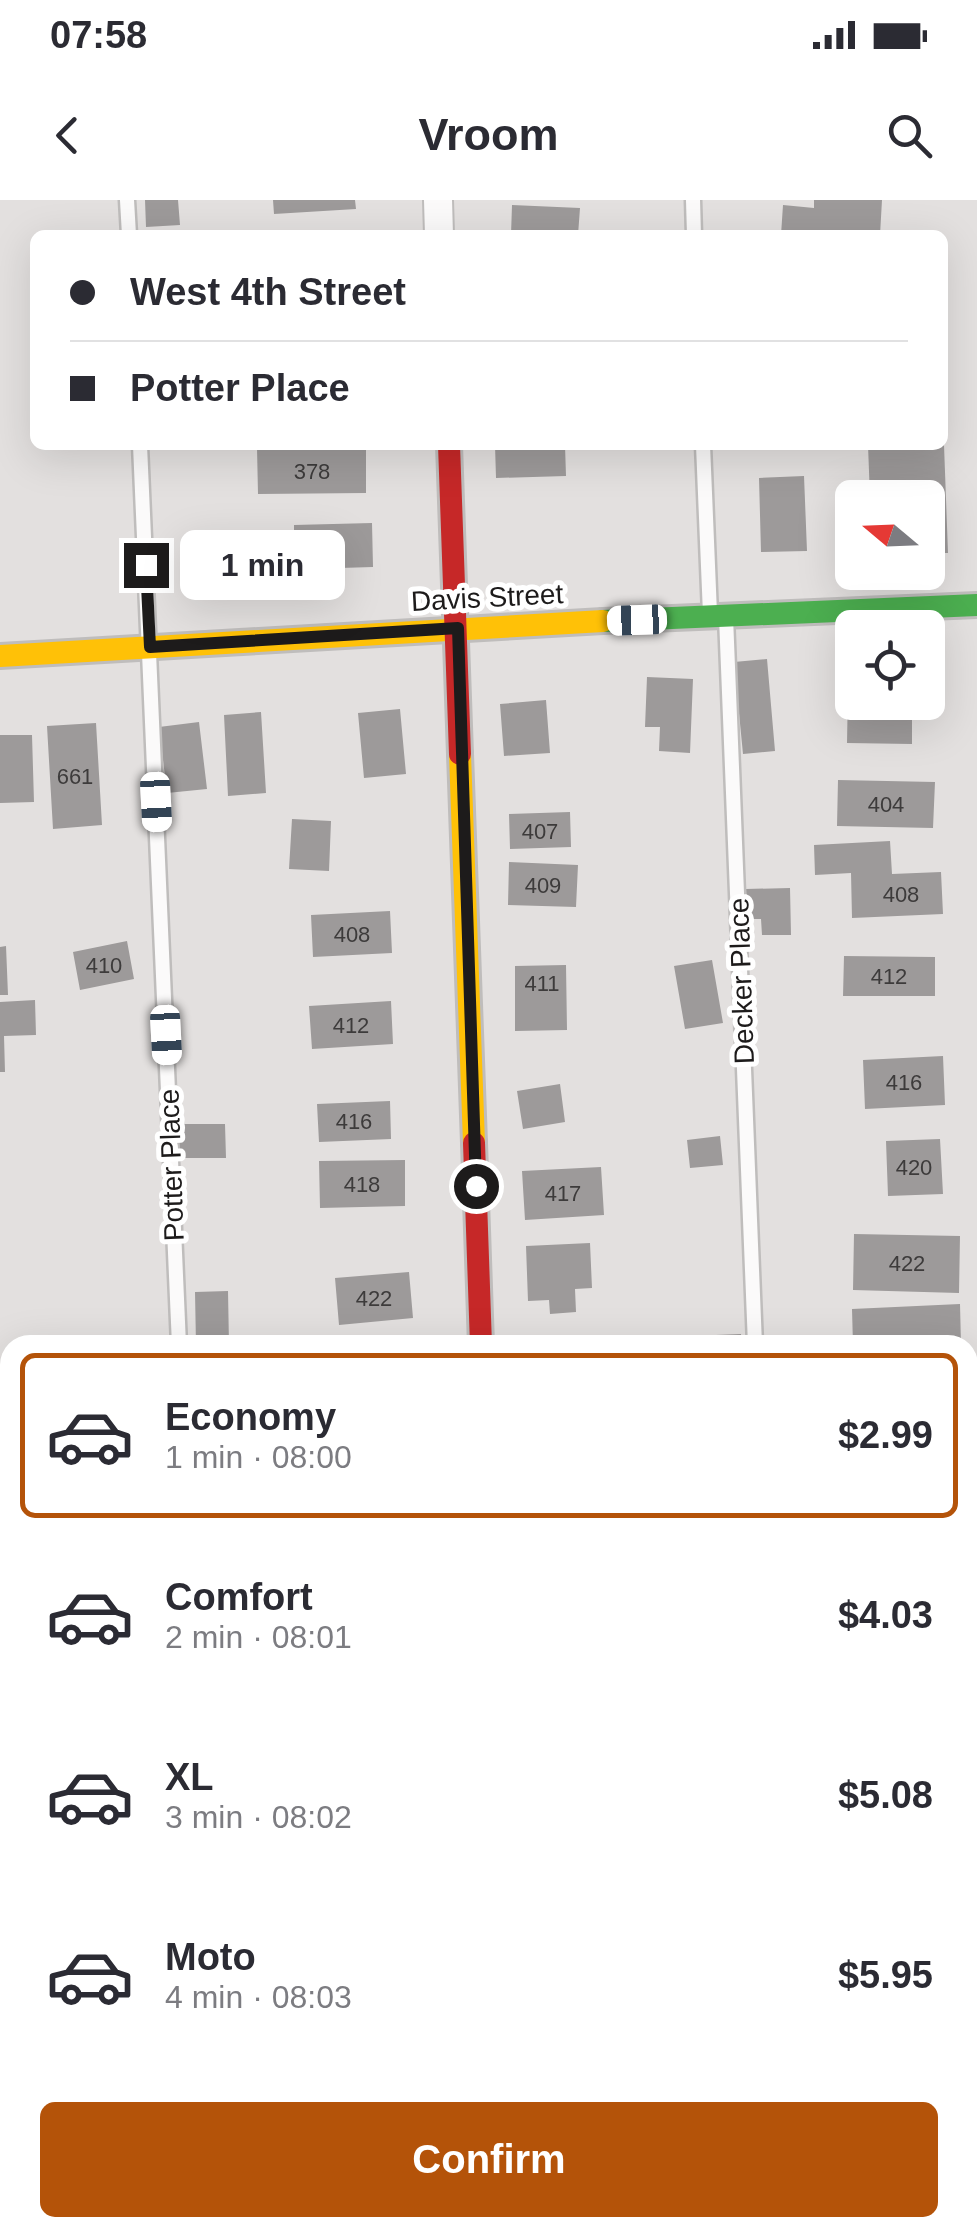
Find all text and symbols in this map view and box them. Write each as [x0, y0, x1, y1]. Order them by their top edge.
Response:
text: 07:58 [50, 14, 147, 56]
icon: back [40, 108, 95, 163]
icon: search [882, 108, 937, 163]
text: Vroom [418, 109, 559, 160]
text: West 4th Street [130, 271, 406, 313]
text: Potter Place [130, 367, 350, 409]
house number: 378 [294, 459, 330, 484]
north arrow [835, 480, 945, 590]
map controls [835, 480, 945, 720]
callout: 1 min [181, 530, 346, 600]
route end [124, 543, 169, 588]
text: 1 min [221, 547, 304, 583]
street label: Davis Street [410, 578, 564, 617]
car [606, 604, 668, 636]
button: locate [835, 610, 945, 720]
house number: 661 [57, 764, 93, 789]
car [139, 771, 173, 833]
house number: 404 [868, 792, 904, 817]
house number: 407 [522, 819, 558, 844]
house number: 409 [525, 873, 561, 898]
house number: 408 [883, 882, 919, 907]
street label: Decker Place [723, 897, 760, 1065]
house number: 408 [334, 922, 370, 947]
house number: 410 [86, 953, 122, 978]
house number: 412 [871, 964, 907, 989]
house number: 411 [524, 971, 560, 996]
car [149, 1004, 183, 1066]
house number: 412 [333, 1013, 369, 1038]
house number: 416 [886, 1070, 922, 1095]
street label: Potter Place [153, 1088, 190, 1242]
house number: 416 [336, 1109, 372, 1134]
house number: 420 [896, 1155, 932, 1180]
route start [454, 1164, 499, 1209]
house number: 418 [344, 1172, 380, 1197]
house number: 417 [545, 1181, 581, 1206]
house number: 422 [889, 1251, 925, 1276]
house number: 422 [356, 1286, 392, 1311]
icon: car [45, 1391, 135, 1481]
text: Economy [165, 1396, 336, 1438]
text: $2.99 [838, 1414, 933, 1456]
text: 1 min · 08:00 [165, 1439, 352, 1475]
icon: car [45, 1571, 135, 1661]
text: Comfort [165, 1576, 313, 1618]
text: $4.03 [838, 1594, 933, 1636]
text: 2 min · 08:01 [165, 1619, 352, 1655]
icon: car [45, 1751, 135, 1841]
text: XL [165, 1756, 214, 1798]
text: $5.08 [838, 1774, 933, 1816]
text: 3 min · 08:02 [165, 1799, 352, 1835]
icon: car [45, 1931, 135, 2021]
text: Moto [165, 1936, 256, 1978]
text: $5.95 [838, 1954, 933, 1996]
text: 4 min · 08:03 [165, 1979, 352, 2015]
button: Confirm [40, 2102, 938, 2217]

